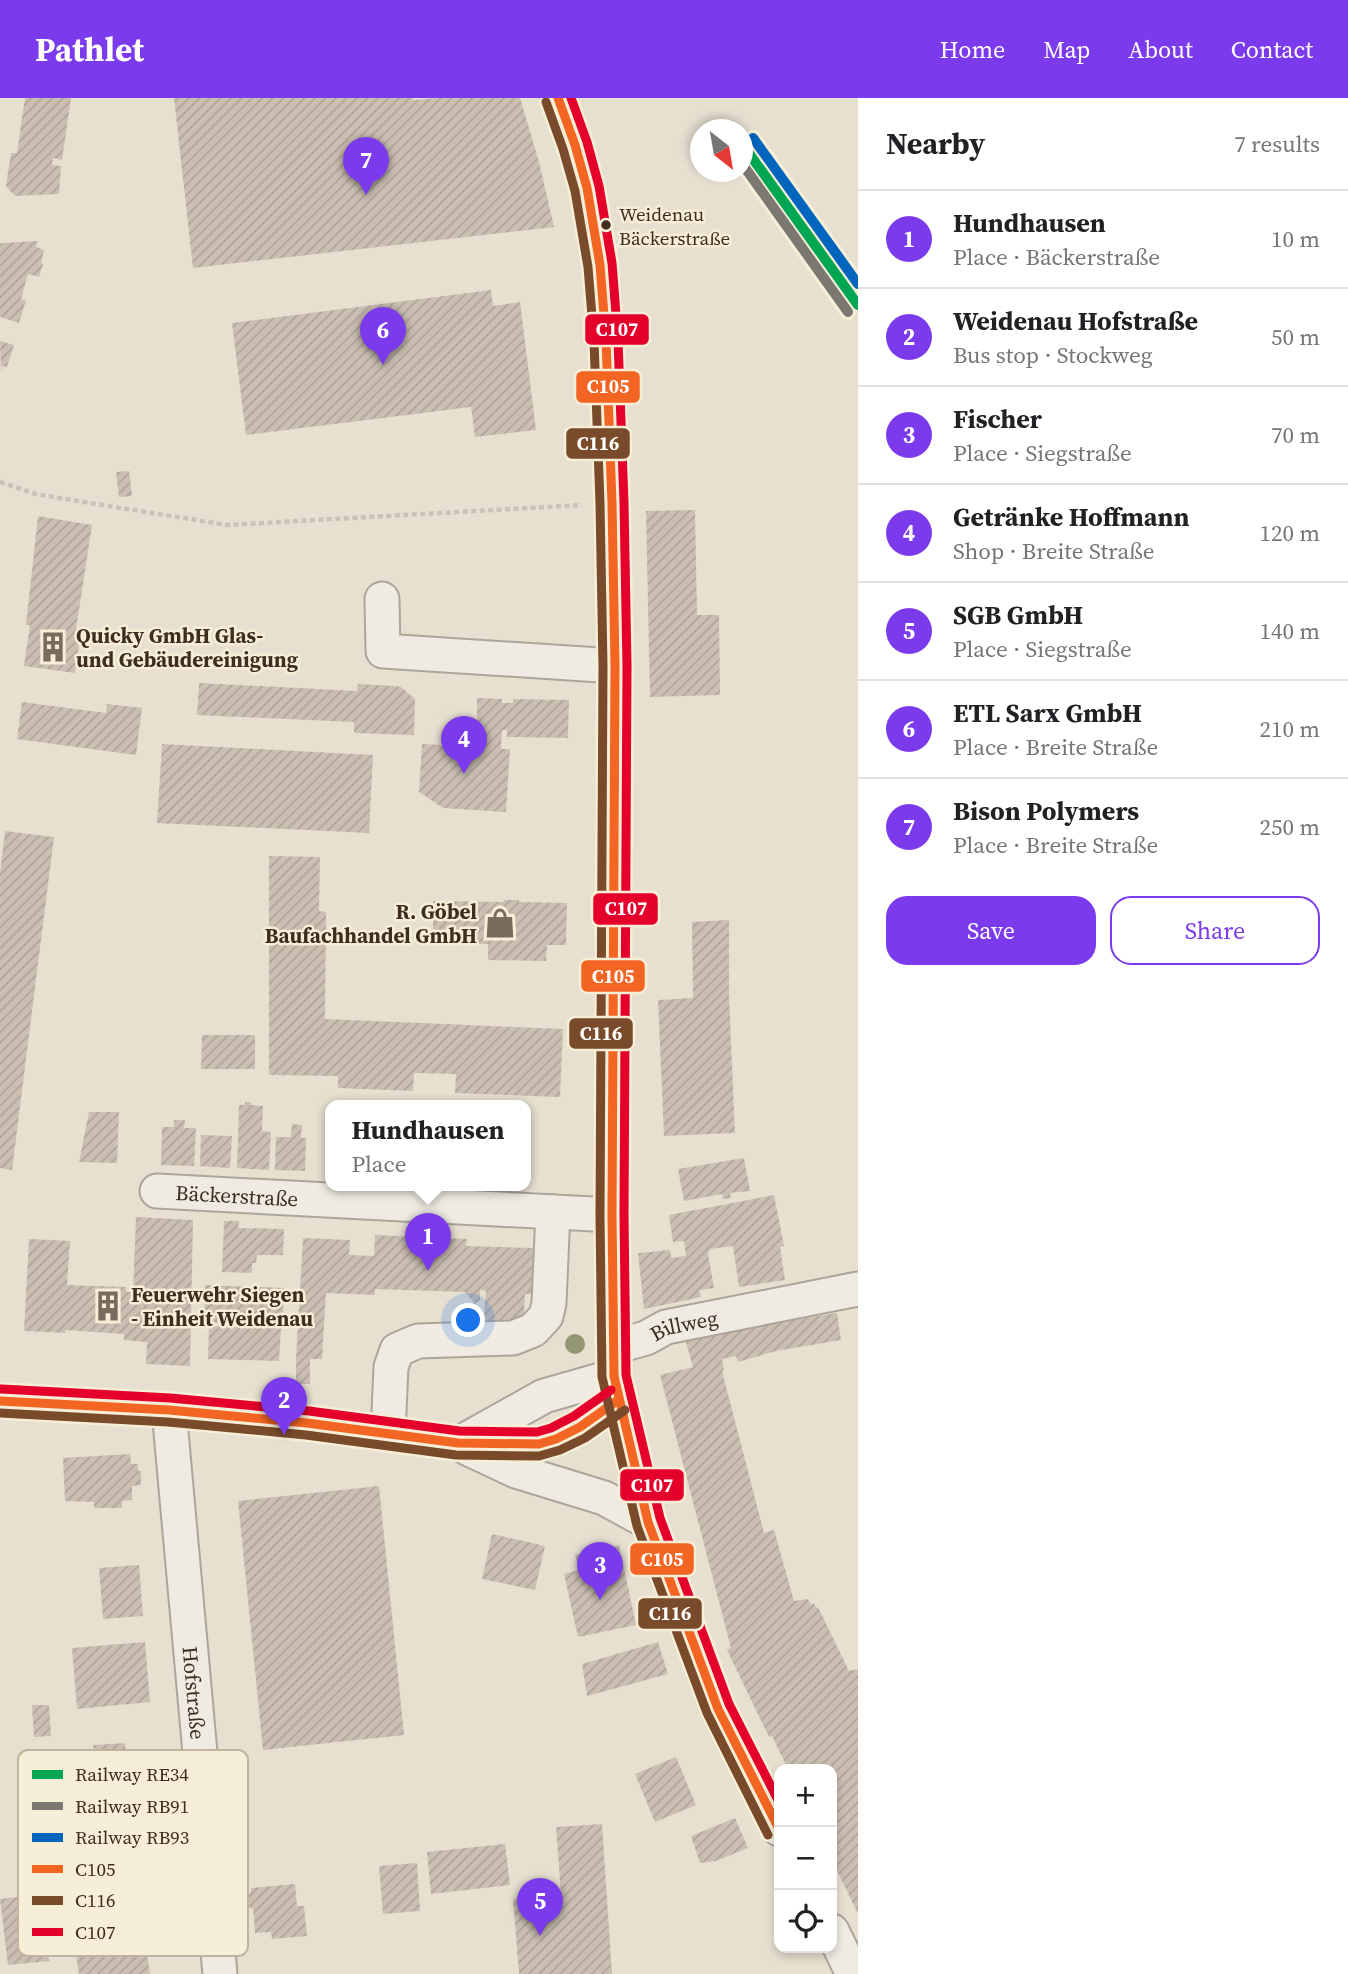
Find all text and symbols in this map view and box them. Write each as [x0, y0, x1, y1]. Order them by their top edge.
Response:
text: Pathlet [35, 27, 144, 72]
text: Home [940, 33, 1005, 66]
text: Map [1043, 33, 1090, 66]
text: About [1128, 33, 1193, 66]
text: Contact [1231, 33, 1313, 66]
north arrow [690, 119, 753, 182]
text: Nearby [886, 123, 985, 164]
text: 7 results [1234, 128, 1320, 160]
pin: 7 [343, 137, 389, 195]
place label: Weidenau Bäckerstraße [619, 201, 730, 251]
text: Hundhausen [953, 205, 1106, 241]
marker: Weidenau Bäckerstraße [599, 218, 613, 232]
text: 1 [903, 223, 915, 255]
text: 10 m [1271, 223, 1320, 255]
text: Place · Bäckerstraße [953, 241, 1160, 273]
text: Weidenau Hofstraße [953, 303, 1198, 339]
pin: 6 [360, 307, 406, 365]
line badge: C107 [584, 313, 650, 346]
text: C107 [596, 316, 638, 342]
text: 2 [903, 321, 915, 353]
text: 50 m [1271, 321, 1320, 353]
text: Bus stop · Stockweg [953, 339, 1153, 371]
line badge: C105 [575, 370, 641, 404]
text: C105 [587, 373, 629, 399]
text: Fischer [953, 401, 1042, 437]
text: 3 [903, 419, 915, 451]
text: 70 m [1271, 419, 1320, 451]
line badge: C116 [565, 427, 631, 460]
text: C116 [577, 430, 619, 456]
text: Place · Siegstraße [953, 437, 1132, 469]
text: Getränke Hoffmann [953, 499, 1189, 535]
text: 4 [903, 517, 915, 549]
text: 120 m [1259, 517, 1320, 549]
text: Shop · Breite Straße [953, 535, 1154, 567]
text: SGB GmbH [953, 597, 1083, 633]
text: 5 [903, 615, 915, 647]
text: 140 m [1259, 615, 1320, 647]
place label: Quicky GmbH Glas- und Gebäudereinigung [76, 621, 299, 674]
building icon: Quicky GmbH Glas- und Gebäudereinigung [36, 630, 70, 664]
text: Place · Siegstraße [953, 633, 1132, 665]
text: ETL Sarx GmbH [953, 695, 1142, 731]
text: 6 [903, 713, 915, 745]
text: 210 m [1259, 713, 1320, 745]
pin: 4 [441, 716, 487, 774]
text: Place · Breite Straße [953, 731, 1158, 763]
text: Bison Polymers [953, 793, 1139, 829]
text: 7 [903, 811, 915, 843]
text: 250 m [1259, 811, 1320, 843]
text: Place · Breite Straße [953, 829, 1158, 861]
line badge: C107 [592, 892, 659, 926]
text: C107 [605, 895, 647, 921]
button: Save [886, 896, 1096, 965]
button: Share [1110, 896, 1320, 965]
place label: R. Göbel Baufachhandel GmbH [265, 897, 477, 950]
shop icon: R. Göbel Baufachhandel GmbH [483, 906, 517, 940]
line badge: C105 [580, 959, 646, 993]
text: C105 [592, 963, 634, 989]
line badge: C116 [568, 1017, 634, 1050]
text: C116 [580, 1020, 622, 1046]
popup [325, 1100, 531, 1191]
text: Hundhausen [352, 1112, 504, 1148]
text: Place [352, 1148, 406, 1180]
street label: Bäckerstraße [175, 1177, 299, 1213]
pin: 1 [405, 1213, 451, 1271]
place label: Feuerwehr Siegen - Einheit Weidenau [131, 1280, 313, 1333]
building icon: Feuerwehr Siegen - Einheit Weidenau [91, 1289, 125, 1323]
your location [451, 1303, 485, 1337]
street label: Billweg [644, 1303, 720, 1348]
pin: 2 [261, 1377, 307, 1435]
line badge: C107 [619, 1468, 685, 1502]
text: C107 [631, 1472, 673, 1498]
pin: 3 [577, 1542, 623, 1600]
line badge: C105 [629, 1542, 695, 1576]
text: C105 [641, 1546, 683, 1572]
line badge: C116 [637, 1597, 703, 1630]
text: C116 [649, 1600, 691, 1626]
street label: Hofstraße [176, 1645, 213, 1741]
legend [18, 1750, 248, 1956]
text: Railway RE34 [75, 1761, 189, 1787]
map controls [774, 1764, 837, 1953]
button: + [774, 1764, 837, 1827]
text: Railway RB91 [75, 1793, 189, 1819]
text: Railway RB93 [75, 1824, 189, 1850]
button: − [774, 1827, 837, 1890]
text: C105 [75, 1856, 116, 1882]
pin: 5 [517, 1878, 563, 1936]
text: C116 [75, 1887, 116, 1913]
button: locate [774, 1890, 837, 1953]
text: C107 [75, 1919, 116, 1945]

